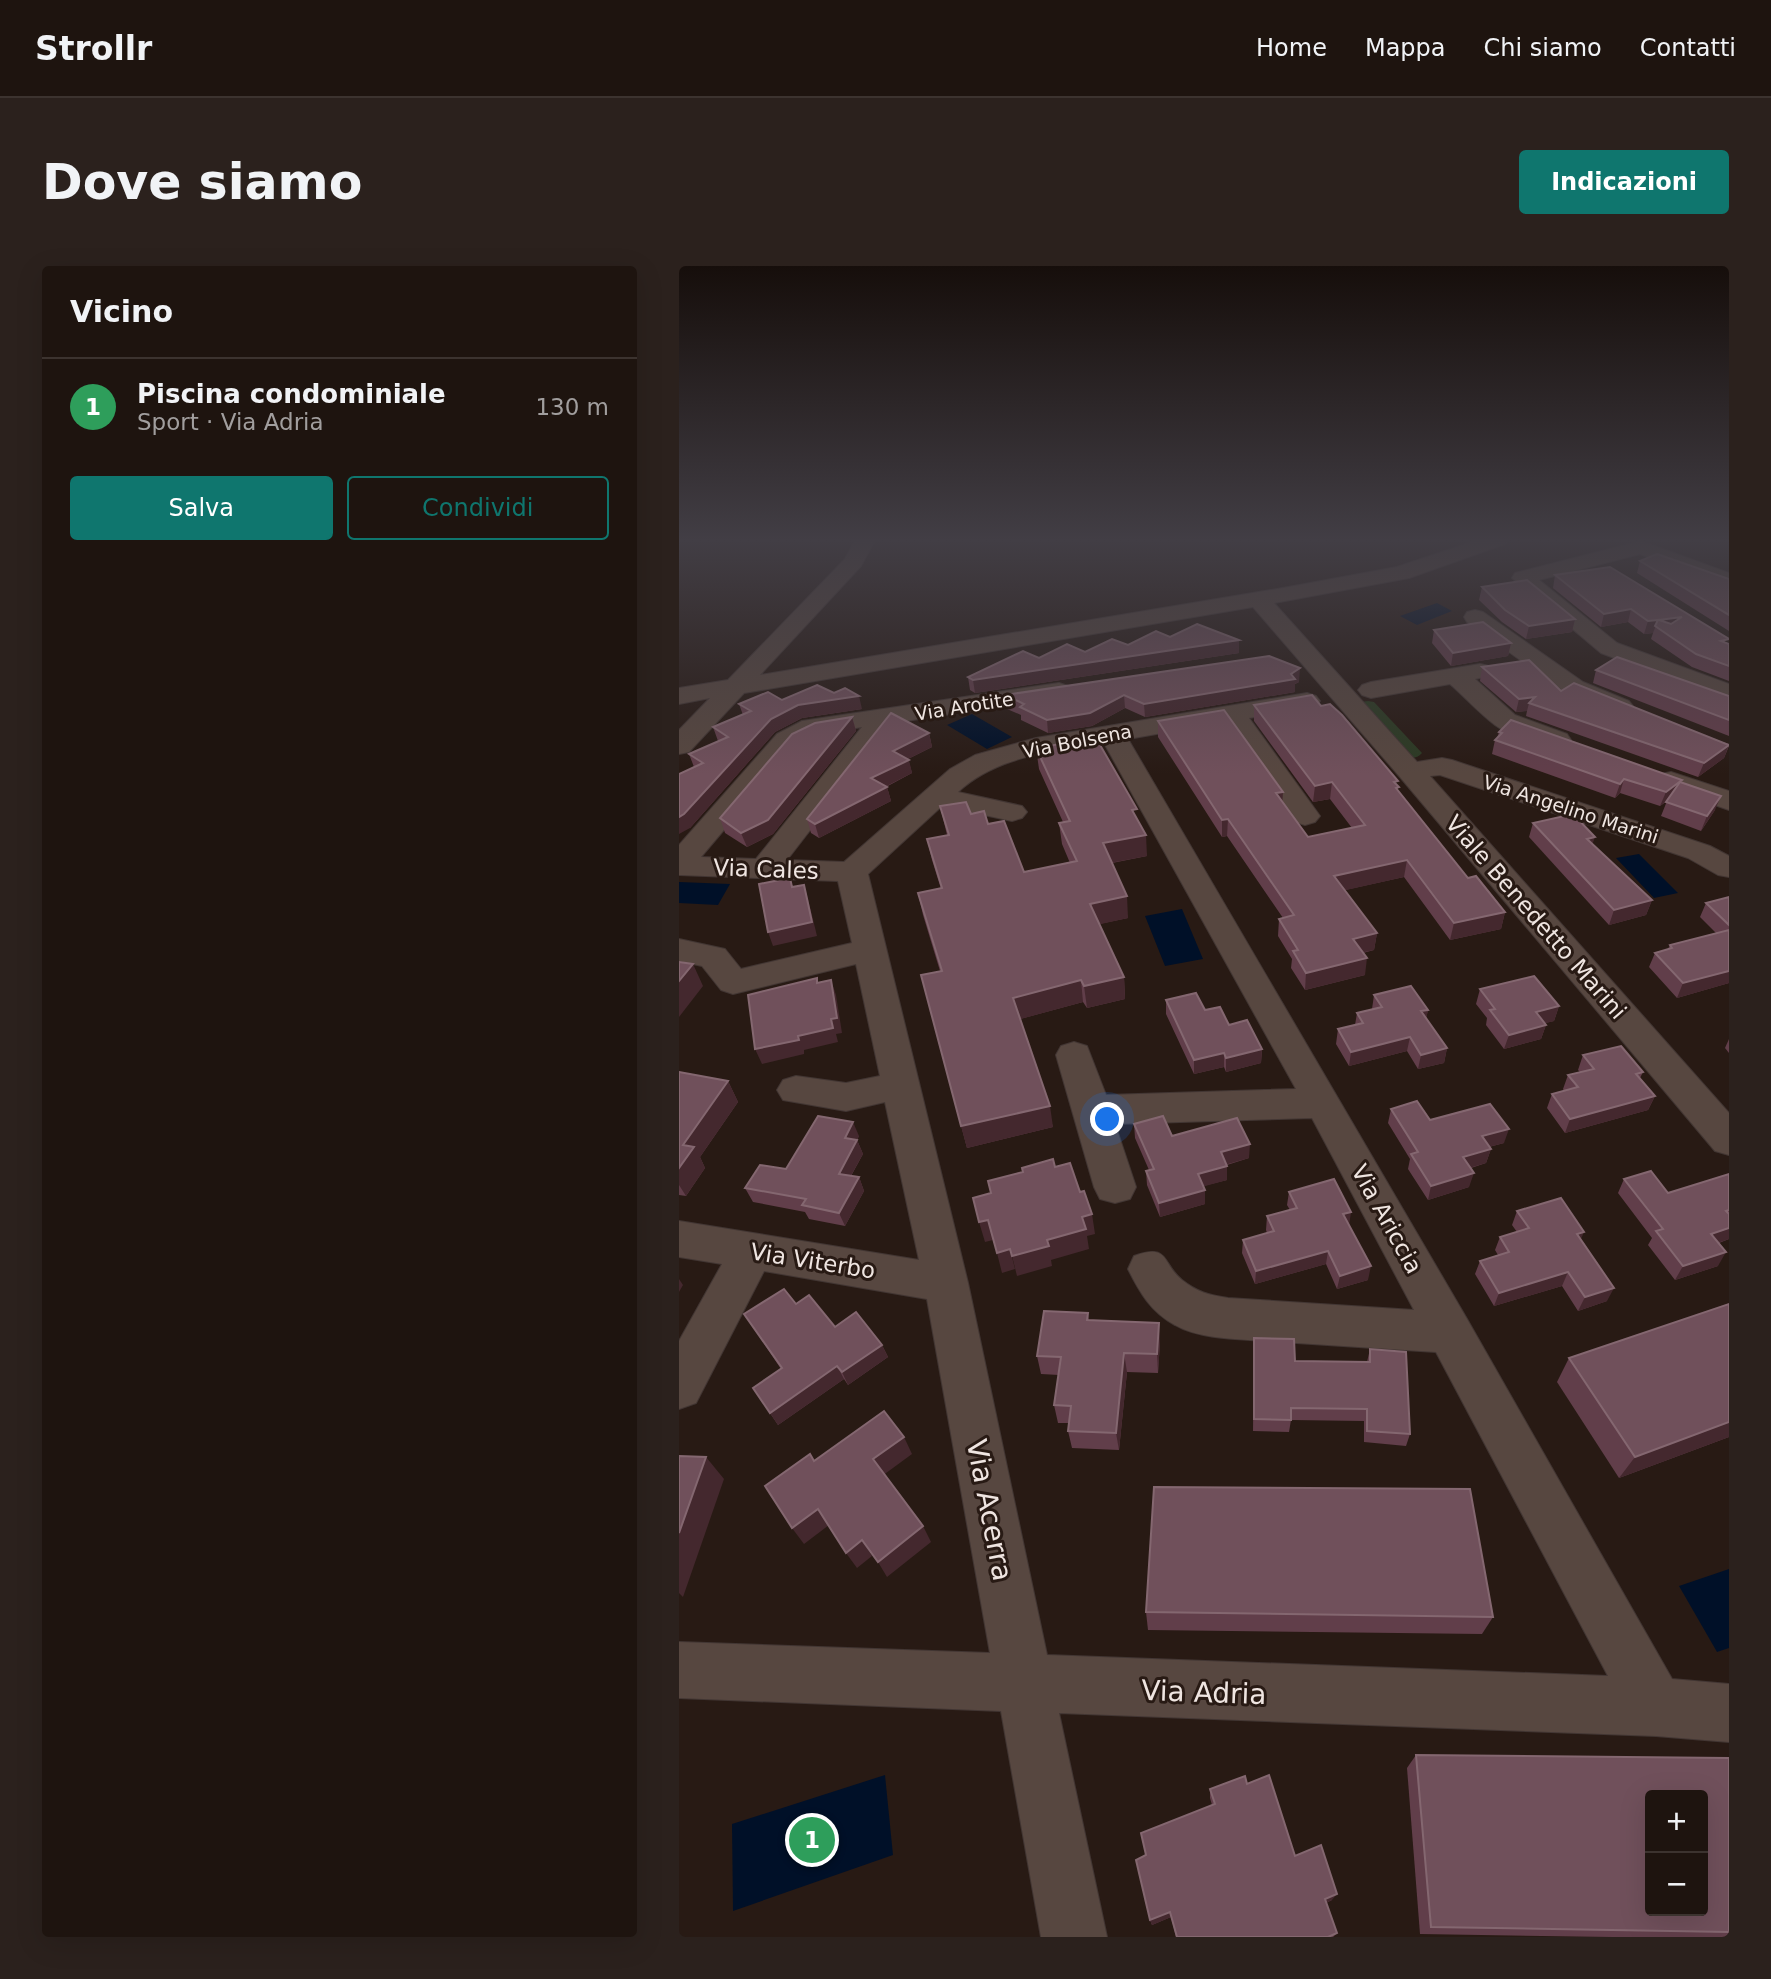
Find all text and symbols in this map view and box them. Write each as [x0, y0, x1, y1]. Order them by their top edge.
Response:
text: Strollr [35, 29, 152, 68]
text: Home [1256, 34, 1327, 62]
text: Mappa [1365, 34, 1446, 62]
text: Chi siamo [1484, 34, 1602, 62]
text: Contatti [1640, 34, 1736, 62]
button: Indicazioni [1519, 150, 1729, 214]
text: Dove siamo [42, 154, 362, 211]
text: Vicino [70, 294, 173, 329]
text: Piscina condominiale [137, 379, 446, 409]
text: 1 [85, 394, 101, 420]
text: 130 m [535, 394, 609, 420]
text: Sport · Via Adria [137, 409, 324, 435]
button: Salva [70, 476, 333, 540]
button: Condividi [347, 476, 609, 540]
street label: Via Arotite [913, 687, 1015, 725]
street label: Via Bolsena [1021, 720, 1133, 762]
street label: Via Angelino Marini [1481, 770, 1661, 848]
street label: Viale Benedetto Marini [1441, 810, 1631, 1024]
street label: Via Cales [713, 854, 819, 884]
your location [1090, 1102, 1124, 1136]
street label: Via Ariccia [1346, 1160, 1428, 1278]
street label: Via Viterbo [749, 1238, 877, 1284]
street label: Via Acerra [960, 1437, 1019, 1584]
street label: Via Adria [1141, 1674, 1267, 1711]
map controls [1645, 1790, 1708, 1916]
button: + [1645, 1790, 1708, 1853]
pin: 1 [789, 1814, 835, 1866]
button: − [1645, 1853, 1708, 1916]

